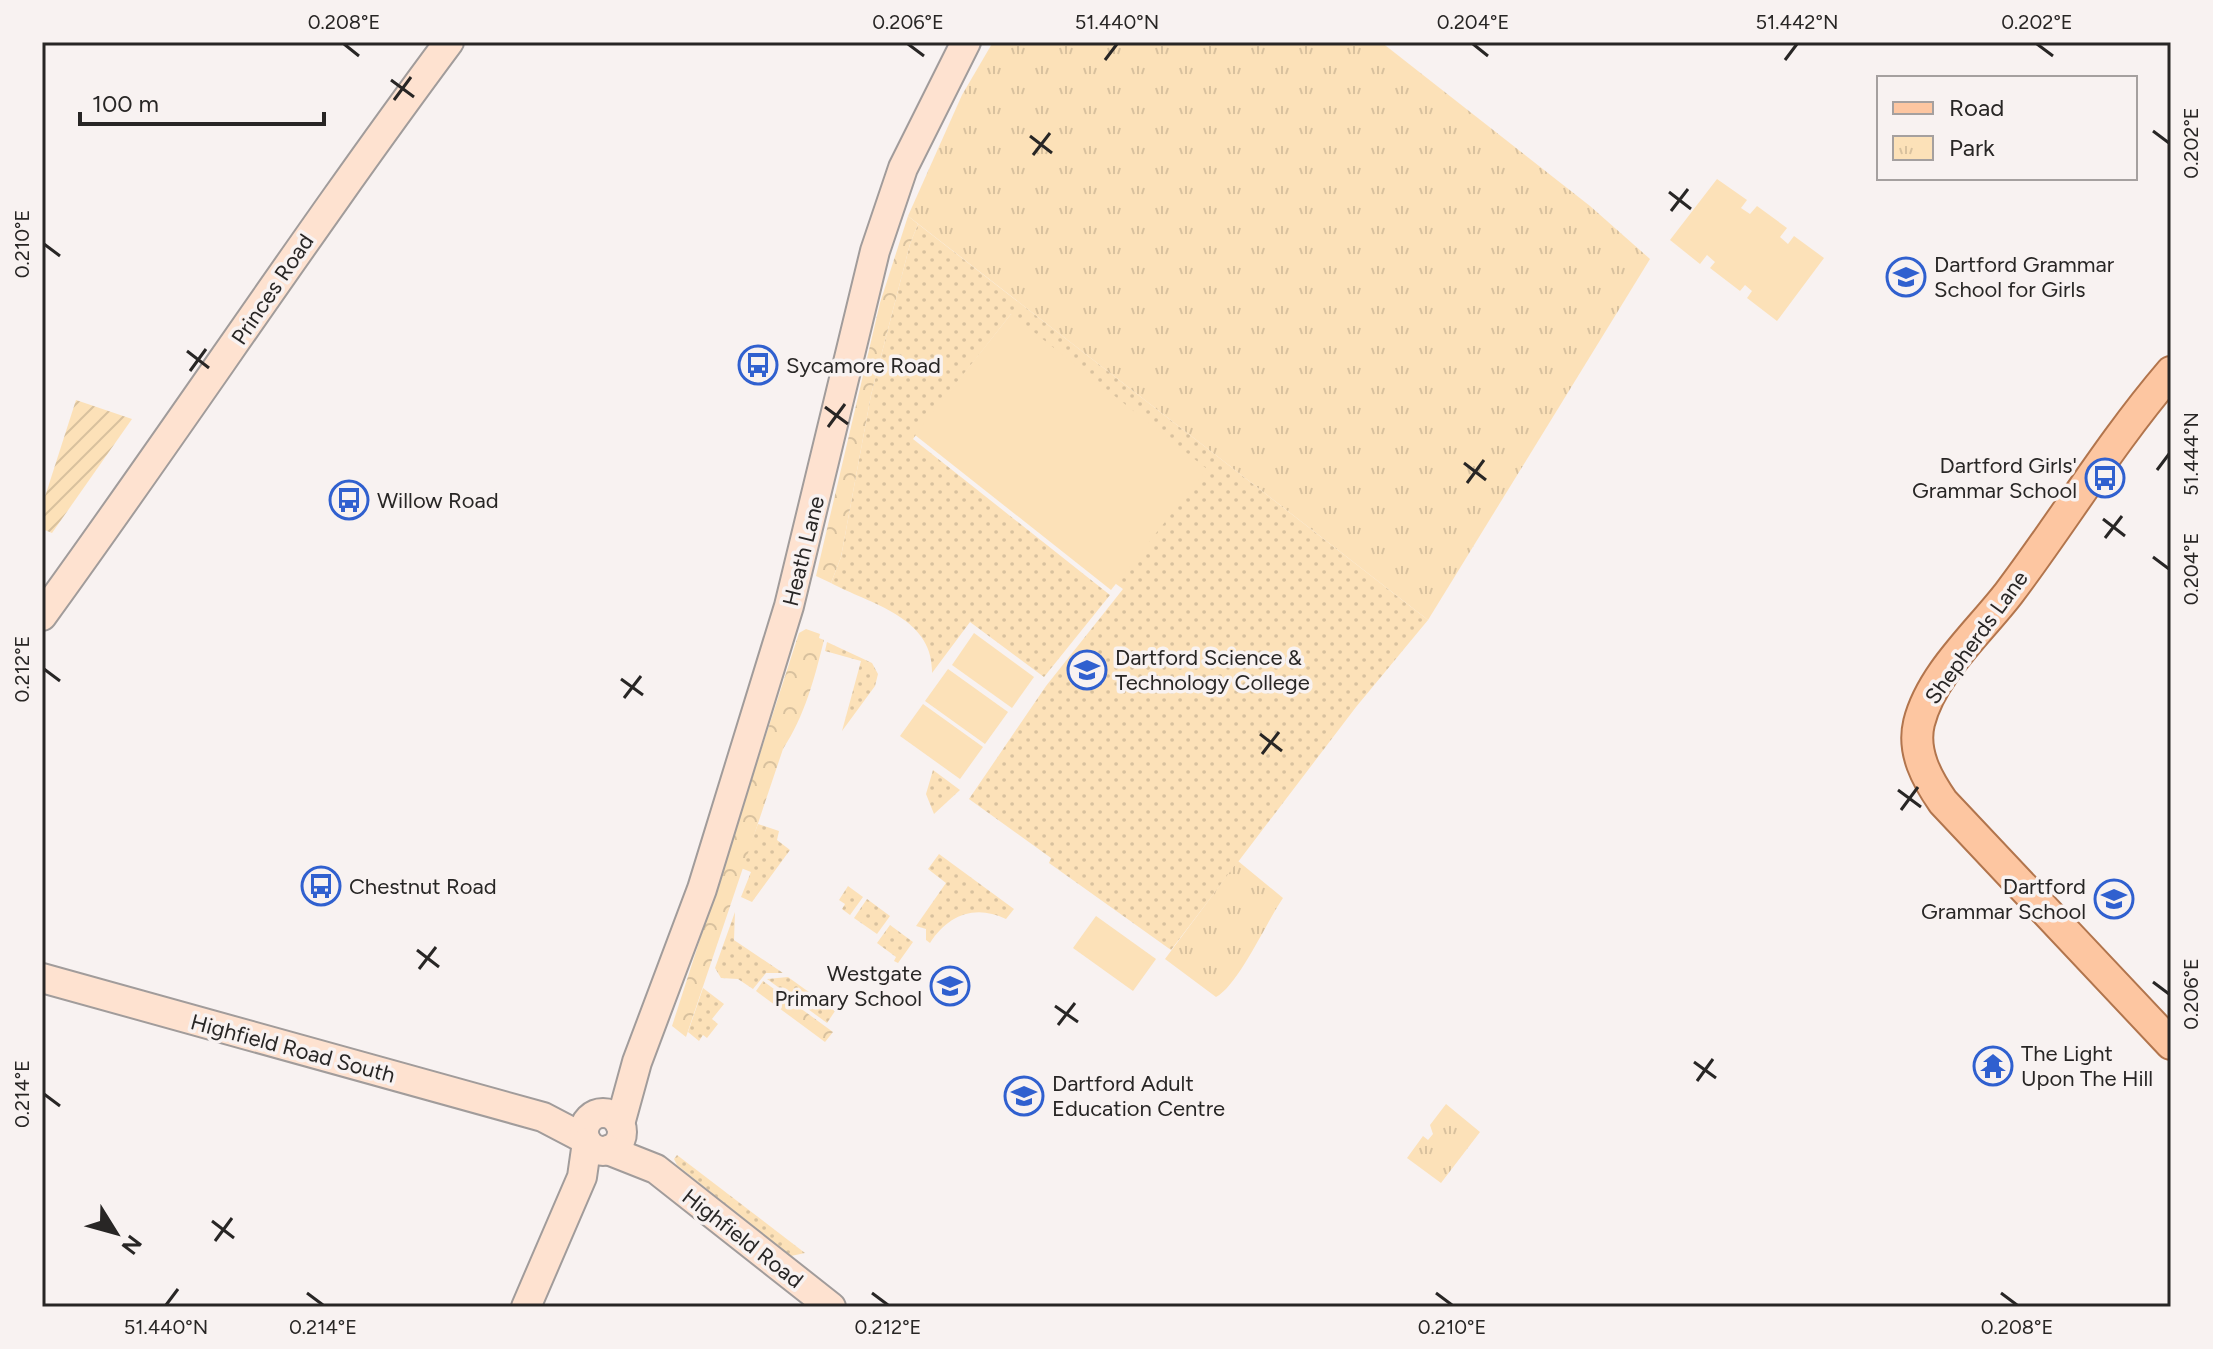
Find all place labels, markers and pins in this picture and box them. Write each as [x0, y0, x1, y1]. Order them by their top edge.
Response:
place label: Dartford Grammar School for Girls [1934, 251, 2115, 303]
school or university icon: Dartford Grammar School for Girls [1885, 256, 1927, 298]
bus stop icon: Sycamore Road [737, 344, 779, 386]
place label: Sycamore Road [786, 352, 941, 379]
place label: Dartford Girls' Grammar School [1912, 452, 2077, 504]
bus stop icon: Dartford Girls' Grammar School [2084, 457, 2126, 499]
bus stop icon: Willow Road [328, 479, 370, 521]
place label: Willow Road [377, 487, 499, 514]
place label: Dartford Science & Technology College [1115, 644, 1310, 696]
school or university icon: Dartford Science & Technology College [1066, 649, 1108, 691]
bus stop icon: Chestnut Road [300, 865, 342, 907]
place label: Chestnut Road [349, 873, 497, 900]
place label: Dartford Grammar School [1921, 873, 2086, 925]
school or university icon: Dartford Grammar School [2093, 878, 2135, 920]
place label: Westgate Primary School [774, 960, 922, 1012]
school or university icon: Westgate Primary School [929, 965, 971, 1007]
place label: The Light Upon The Hill [2021, 1040, 2153, 1092]
temple icon: The Light Upon The Hill [1972, 1045, 2014, 1087]
place label: Dartford Adult Education Centre [1052, 1070, 1225, 1122]
school or university icon: Dartford Adult Education Centre [1003, 1075, 1045, 1117]

